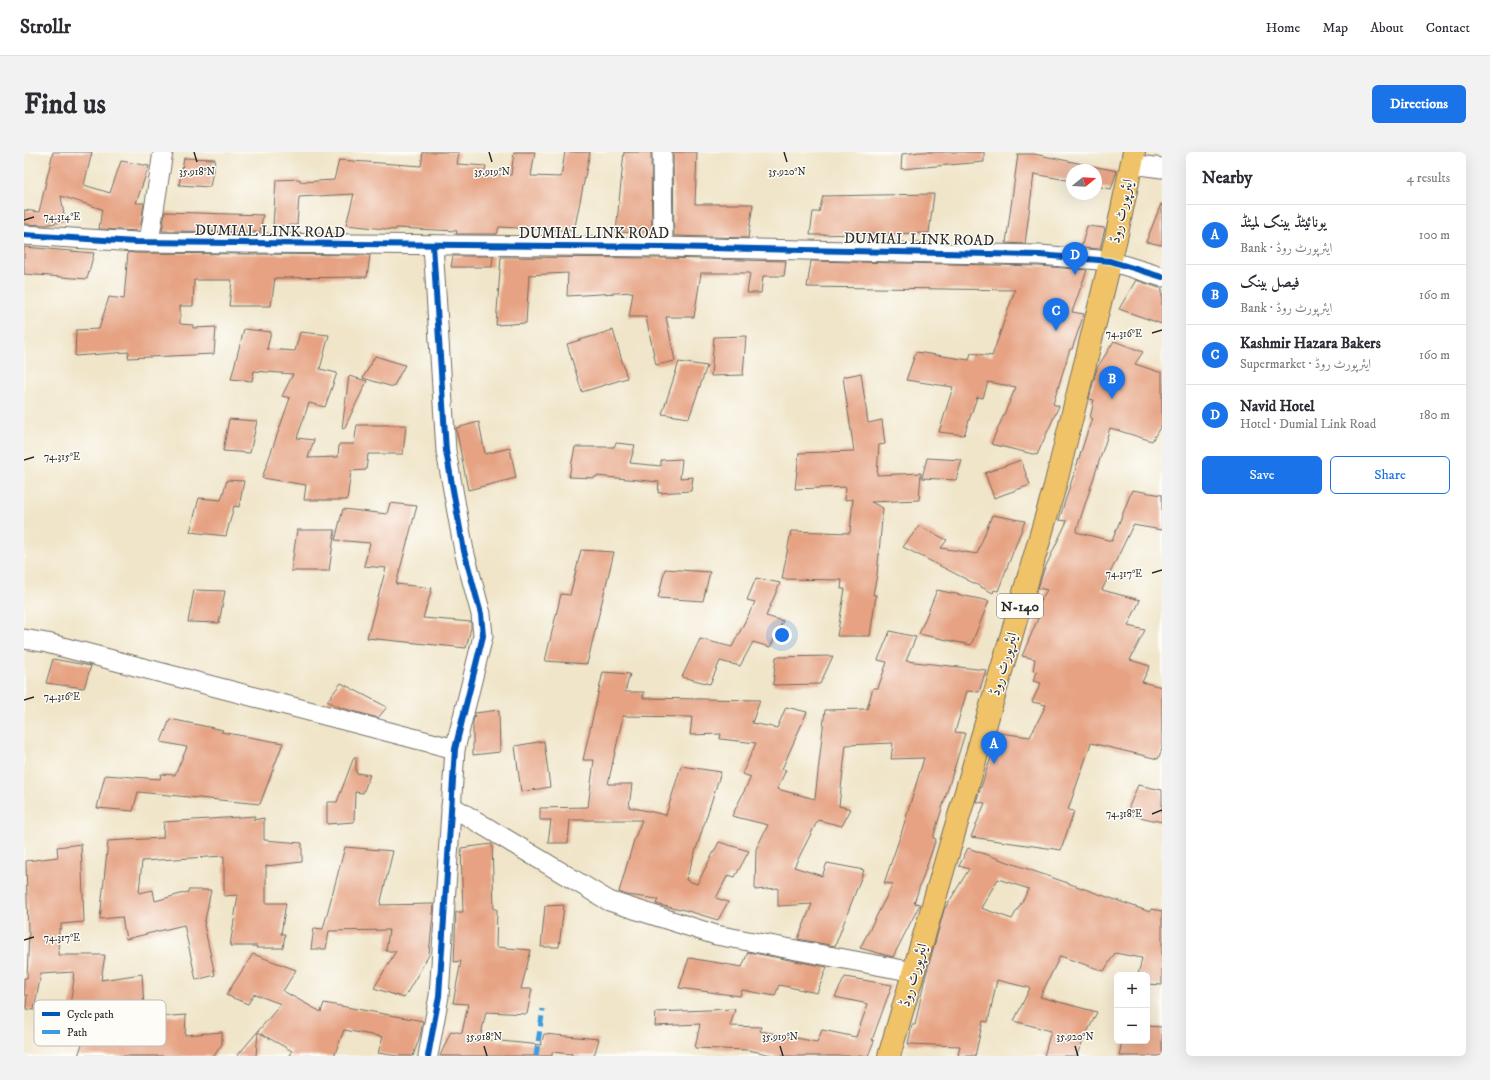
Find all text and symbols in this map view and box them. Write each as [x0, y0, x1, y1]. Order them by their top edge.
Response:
text: Strollr [20, 16, 71, 39]
text: Home [1266, 19, 1300, 37]
text: Map [1322, 19, 1348, 37]
text: About [1370, 19, 1404, 37]
text: Contact [1426, 19, 1470, 37]
button: Directions [1372, 85, 1466, 123]
text: Find us [24, 87, 106, 122]
north arrow [1066, 164, 1102, 200]
text: 35.918°N [179, 166, 215, 178]
text: 35.919°N [474, 166, 510, 178]
text: 35.920°N [768, 166, 806, 178]
text: Nearby [1202, 167, 1252, 189]
text: 4 results [1407, 170, 1450, 186]
street label: ایئرپورٹ روڈ [1105, 177, 1139, 245]
text: 74.314°E [44, 211, 80, 223]
text: یونائیٹڈ بینک لمیٹڈ [1240, 213, 1326, 232]
street label: DUMIAL LINK ROAD [195, 221, 345, 242]
street label: DUMIAL LINK ROAD [519, 224, 669, 243]
text: A [1211, 227, 1219, 243]
text: 100 m [1419, 227, 1450, 243]
street label: DUMIAL LINK ROAD [844, 229, 994, 250]
text: Bank · ایئرپورٹ روڈ [1240, 240, 1332, 256]
pin: D [1062, 242, 1088, 275]
text: فیصل بینک [1240, 273, 1300, 292]
text: B [1211, 287, 1219, 303]
text: 160 m [1419, 287, 1450, 303]
pin: C [1043, 298, 1069, 331]
text: Bank · ایئرپورٹ روڈ [1240, 300, 1332, 316]
text: 74.316°E [1106, 328, 1142, 340]
text: Kashmir Hazara Bakers [1240, 334, 1381, 353]
text: C [1211, 347, 1219, 363]
text: 160 m [1419, 347, 1450, 363]
text: Supermarket · ایئرپورٹ روڈ [1240, 356, 1371, 372]
pin: B [1099, 366, 1125, 399]
text: Navid Hotel [1240, 397, 1315, 416]
text: D [1210, 407, 1220, 423]
text: 180 m [1419, 407, 1450, 423]
text: Hotel · Dumial Link Road [1240, 416, 1376, 432]
text: 74.315°E [44, 451, 80, 463]
button: Save [1202, 456, 1322, 494]
button: Share [1330, 456, 1450, 494]
text: 74.317°E [1106, 568, 1142, 580]
road number: N-140 [997, 594, 1043, 618]
your location [772, 625, 792, 645]
street label: ایئرپورٹ روڈ [985, 630, 1023, 698]
text: 74.316°E [44, 691, 80, 703]
pin: A [981, 731, 1007, 764]
text: 74.318°E [1106, 808, 1142, 820]
text: 74.317°E [44, 932, 80, 944]
street label: ایئرپورٹ روڈ [895, 941, 933, 1009]
map controls [1114, 972, 1150, 1044]
button: + [1114, 972, 1150, 1008]
legend [34, 1000, 166, 1046]
text: Cycle path [67, 1008, 114, 1022]
button: − [1114, 1008, 1150, 1044]
text: Path [67, 1026, 88, 1040]
text: 35.918°N [466, 1031, 502, 1043]
text: 35.919°N [762, 1031, 798, 1043]
text: 35.920°N [1056, 1031, 1094, 1043]

